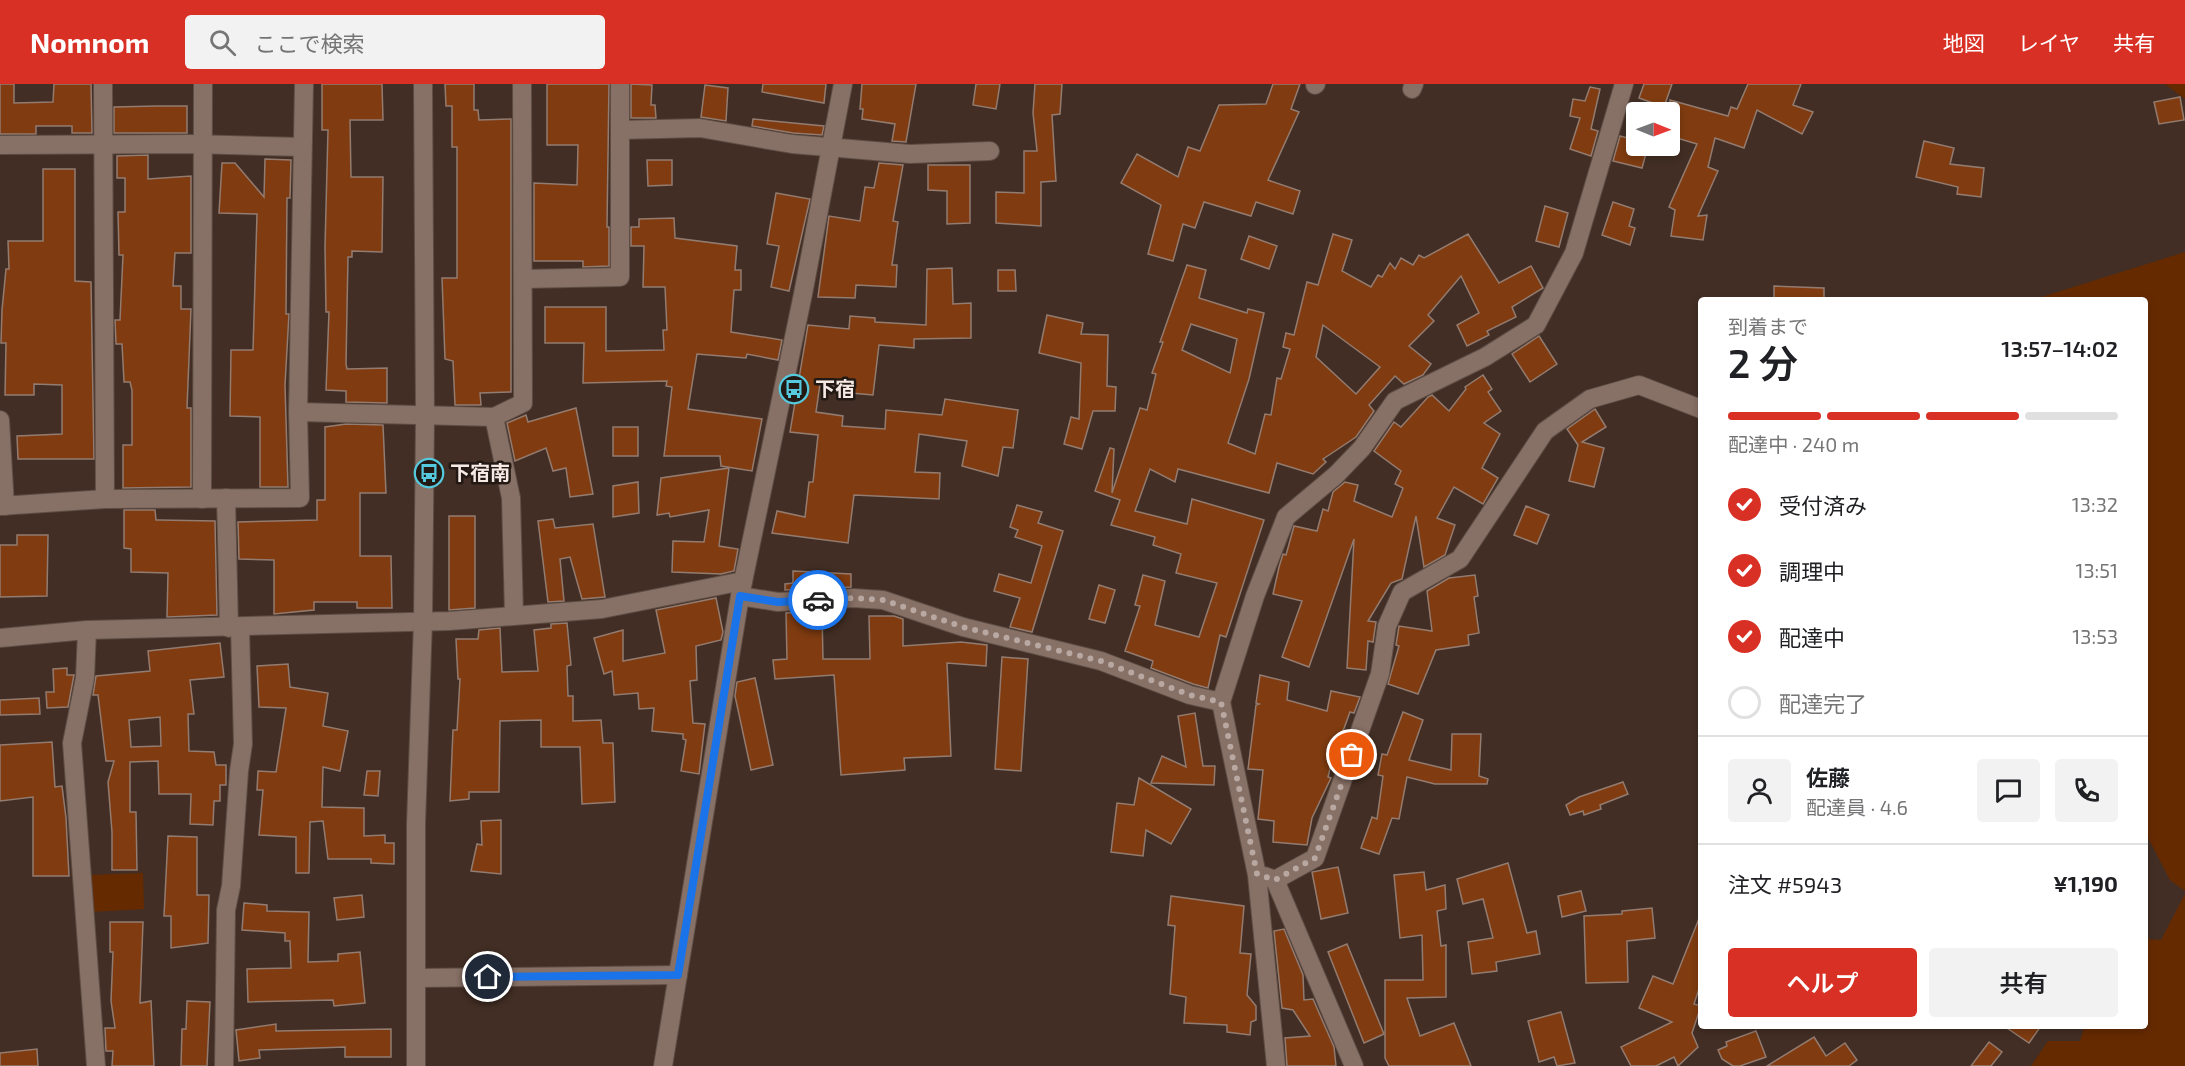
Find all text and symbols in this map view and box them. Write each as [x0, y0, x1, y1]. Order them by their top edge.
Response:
search box [185, 15, 605, 69]
text: Nomnom [30, 25, 149, 59]
icon: search [206, 26, 239, 59]
text: ここで検索 [254, 30, 364, 56]
text: 地図 [1943, 30, 1985, 55]
text: レイヤ [2018, 30, 2080, 55]
text: 共有 [2113, 30, 2155, 55]
north arrow [1626, 102, 1680, 156]
map controls [1626, 102, 1680, 156]
text: 到着まで [1728, 314, 1808, 338]
text: 13:57–14:02 [2001, 335, 2118, 361]
text: 2 分 [1728, 339, 1798, 386]
bus stop icon: 下宿 [778, 373, 810, 405]
place label: 下宿 [815, 376, 855, 400]
text: 配達中 · 240 m [1728, 432, 1859, 456]
bus stop icon: 下宿南 [413, 457, 445, 489]
place label: 下宿南 [450, 460, 510, 484]
icon: check [1728, 488, 1761, 521]
text: 受付済み [1779, 492, 1867, 518]
text: 13:32 [2072, 492, 2118, 516]
icon: check [1728, 554, 1761, 587]
text: 調理中 [1779, 558, 1845, 584]
text: 13:51 [2076, 558, 2118, 582]
courier [788, 570, 848, 630]
icon: car [802, 584, 835, 617]
icon: check [1728, 620, 1761, 653]
text: 配達中 [1779, 624, 1845, 650]
text: 13:53 [2072, 624, 2118, 648]
text: 配達完了 [1779, 690, 1867, 716]
pin [1326, 729, 1377, 780]
icon: bag [1335, 738, 1368, 771]
button: person [1728, 759, 1791, 822]
button: chat [1977, 759, 2040, 822]
button: phone [2055, 759, 2118, 822]
text: 佐藤 [1806, 764, 1850, 790]
text: 配達員 · 4.6 [1806, 795, 1908, 819]
text: ¥1,190 [2053, 870, 2118, 896]
text: 注文 #5943 [1728, 871, 1842, 897]
button: ヘルプ [1728, 948, 1917, 1017]
button: 共有 [1929, 948, 2118, 1017]
pin [462, 951, 513, 1002]
icon: home [471, 960, 504, 993]

